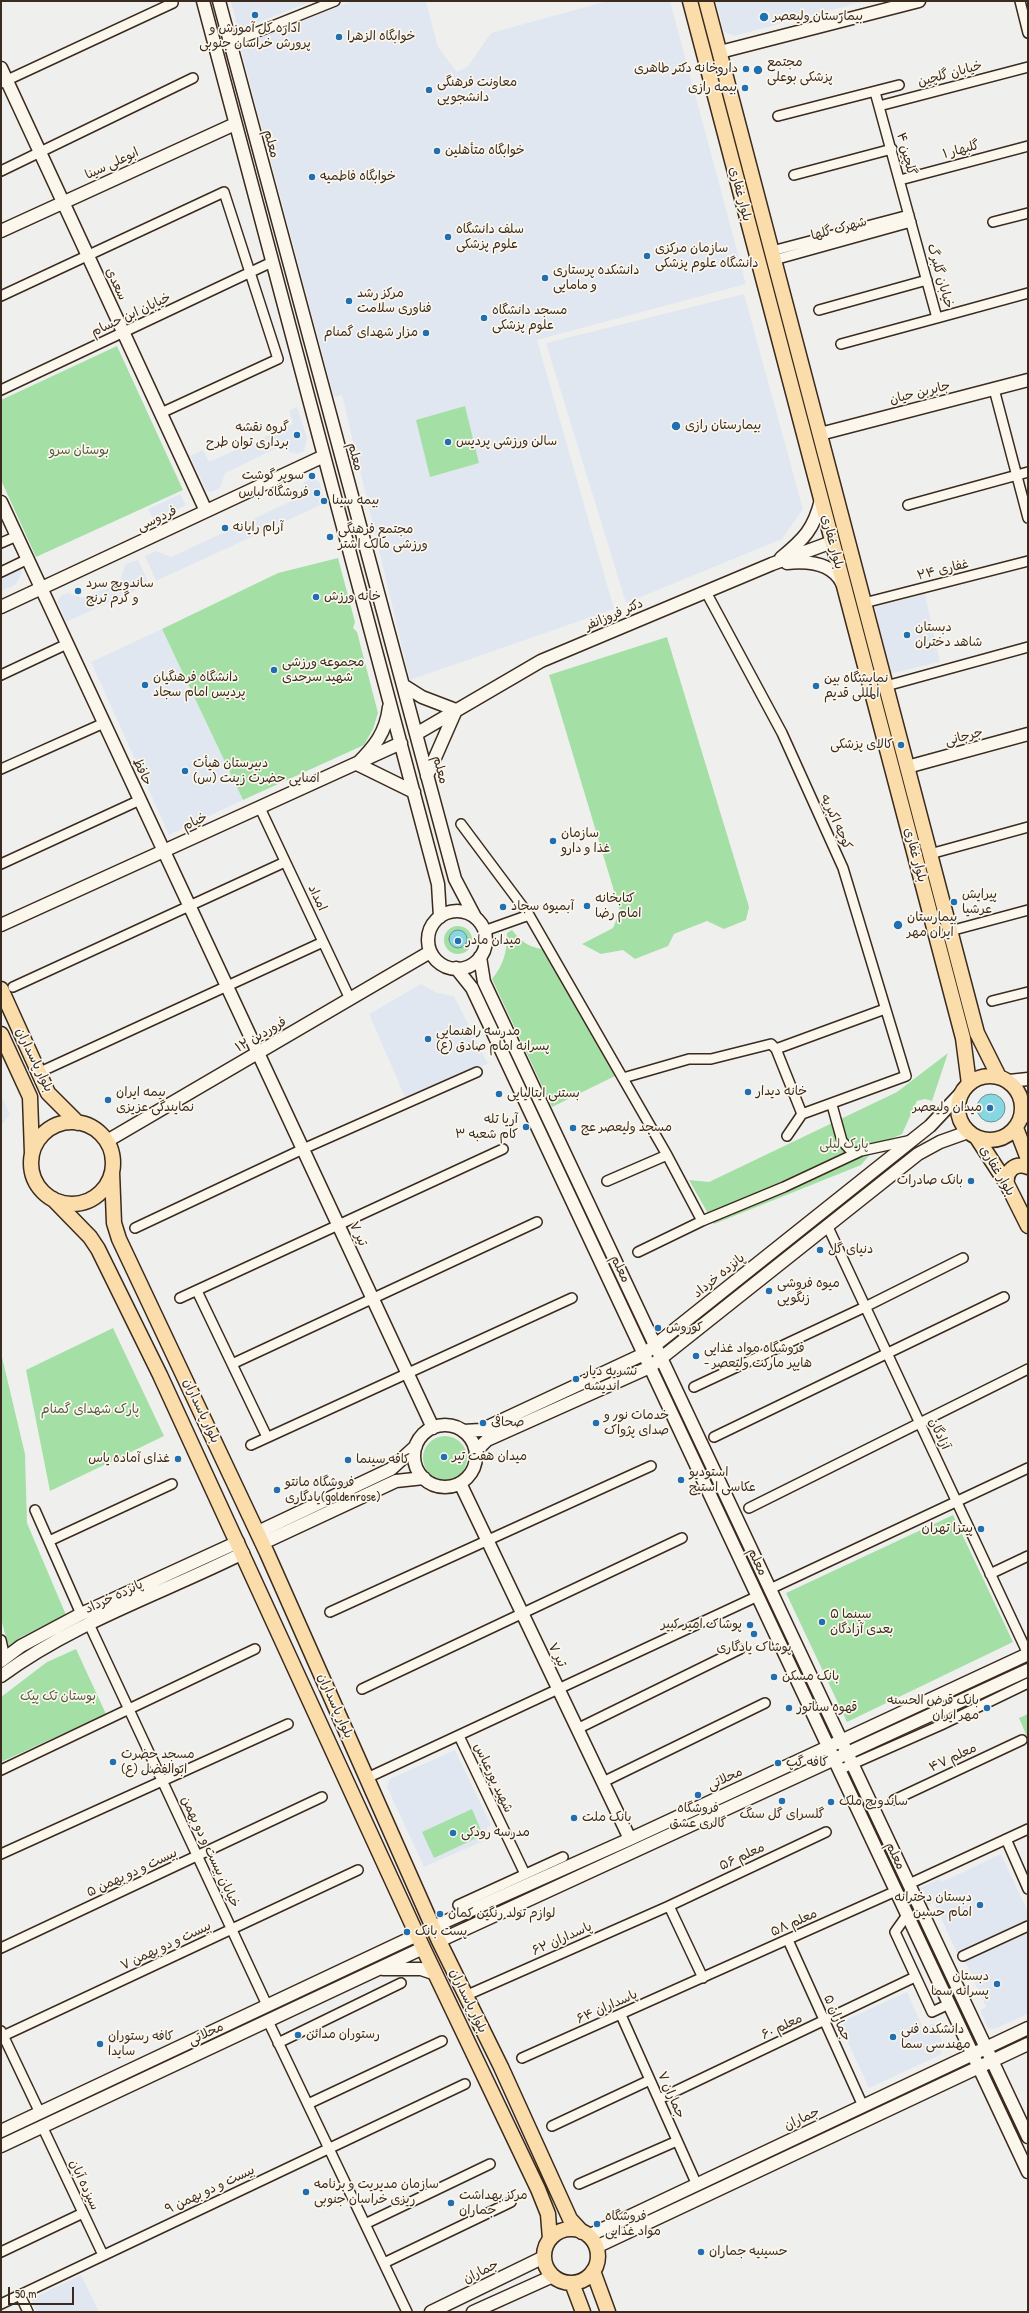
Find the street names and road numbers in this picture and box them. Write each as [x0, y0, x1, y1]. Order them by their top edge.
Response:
street label: خیابان گلچین [916, 58, 984, 90]
street label: معلم [260, 128, 282, 160]
street label: گلچین ۴ [893, 131, 919, 177]
street label: گلبهار ۱ [941, 138, 981, 162]
street label: ابوعلی سینا [83, 145, 141, 183]
street label: بلوار غفاری [725, 165, 755, 223]
street label: شهرک گلها [809, 214, 869, 244]
street label: خیابان گلبرگ [923, 242, 957, 310]
street label: سعدی [102, 265, 130, 303]
street label: خیابان ابن حسام [89, 290, 173, 340]
street label: جابربن حیان [888, 378, 952, 408]
street label: معلم [344, 441, 366, 473]
street label: فردوسی [135, 503, 179, 535]
street label: بلوار غفاری [817, 513, 847, 571]
street label: غفاری ۲۴ [916, 556, 970, 584]
street label: دکتر فروزانفر [583, 596, 645, 634]
street label: جرجانی [943, 724, 985, 750]
street label: معلم [429, 754, 451, 786]
street label: حافظ [129, 756, 155, 788]
street label: کوچه اکبریه [817, 792, 855, 852]
street label: خیام [180, 809, 210, 835]
street label: بلوار غفاری [900, 826, 930, 884]
street label: امداد [304, 882, 330, 914]
street label: ۱۲ فروردین [233, 1014, 289, 1056]
street label: بلوار پاسداران [12, 1025, 56, 1095]
street label: بلوار غفاری [976, 1143, 1018, 1199]
street label: ۷ تیر [346, 1219, 370, 1249]
street label: پانزده خرداد [690, 1250, 748, 1302]
street label: معلم [607, 1253, 633, 1285]
street label: بلوار پاسداران [179, 1376, 223, 1446]
street label: آزادگان [925, 1416, 953, 1452]
street label: معلم [744, 1546, 770, 1578]
street label: پانزده خرداد [83, 1577, 145, 1617]
street label: ۷ تیر [544, 1640, 570, 1670]
street label: بلوار پاسداران [314, 1671, 356, 1741]
street label: معلم ۴۷ [927, 1740, 979, 1776]
street label: شهید پورعباس [470, 1741, 516, 1815]
street label: محلاتی [705, 1764, 745, 1794]
street label: خیابان بیست و دو بهمن [177, 1794, 243, 1910]
street label: معلم ۵۶ [717, 1840, 767, 1874]
street label: معلم [882, 1840, 908, 1872]
street label: بیست و دو بهمن ۵ [84, 1845, 180, 1901]
street label: معلم ۵۸ [768, 1906, 820, 1940]
street label: بیست و دو بهمن ۷ [118, 1918, 214, 1974]
street label: پاسداران ۶۲ [530, 1919, 594, 1959]
street label: بلوار پاسداران [446, 1966, 490, 2036]
street label: پاسداران ۶۴ [574, 1987, 640, 2027]
street label: جماران ۵ [820, 1992, 854, 2044]
street label: معلم ۶۰ [759, 2011, 805, 2043]
street label: محلاتی [186, 2019, 226, 2049]
street label: جماران ۷ [654, 2069, 688, 2121]
street label: جماران [782, 2104, 822, 2134]
street label: سیزده آبان [66, 2157, 102, 2213]
street label: بیست و دو بهمن ۹ [163, 2162, 257, 2218]
street label: جماران [461, 2257, 501, 2287]

